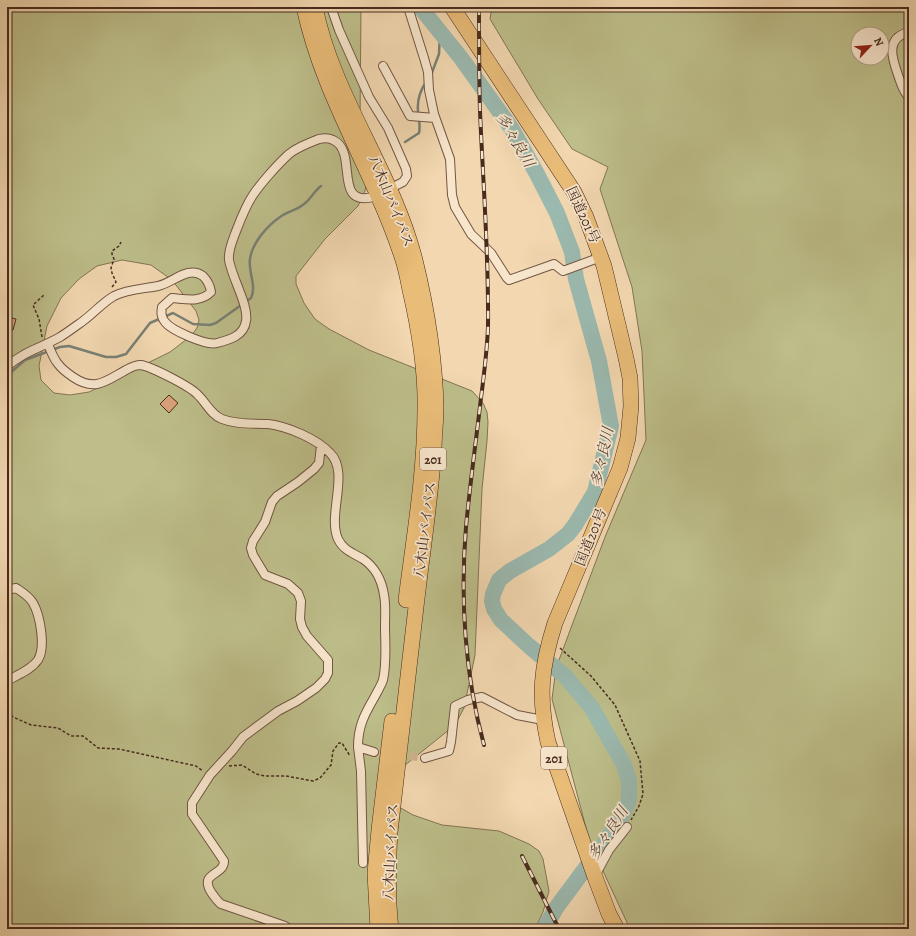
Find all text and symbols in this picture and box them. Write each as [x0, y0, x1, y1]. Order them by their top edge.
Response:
north arrow [850, 26, 890, 66]
text: N [870, 35, 887, 49]
water label: 多々良川 [491, 109, 540, 173]
street label: 八木山バイパス [364, 152, 418, 250]
street label: 国道201号 [562, 183, 604, 247]
water label: 多々良川 [586, 424, 618, 488]
road number: 201 [420, 448, 446, 470]
street label: 八木山バイパス [410, 480, 440, 580]
street label: 国道201号 [571, 505, 611, 569]
road number: 201 [541, 747, 567, 769]
water label: 多々良川 [583, 801, 634, 864]
street label: 八木山バイパス [379, 803, 403, 901]

